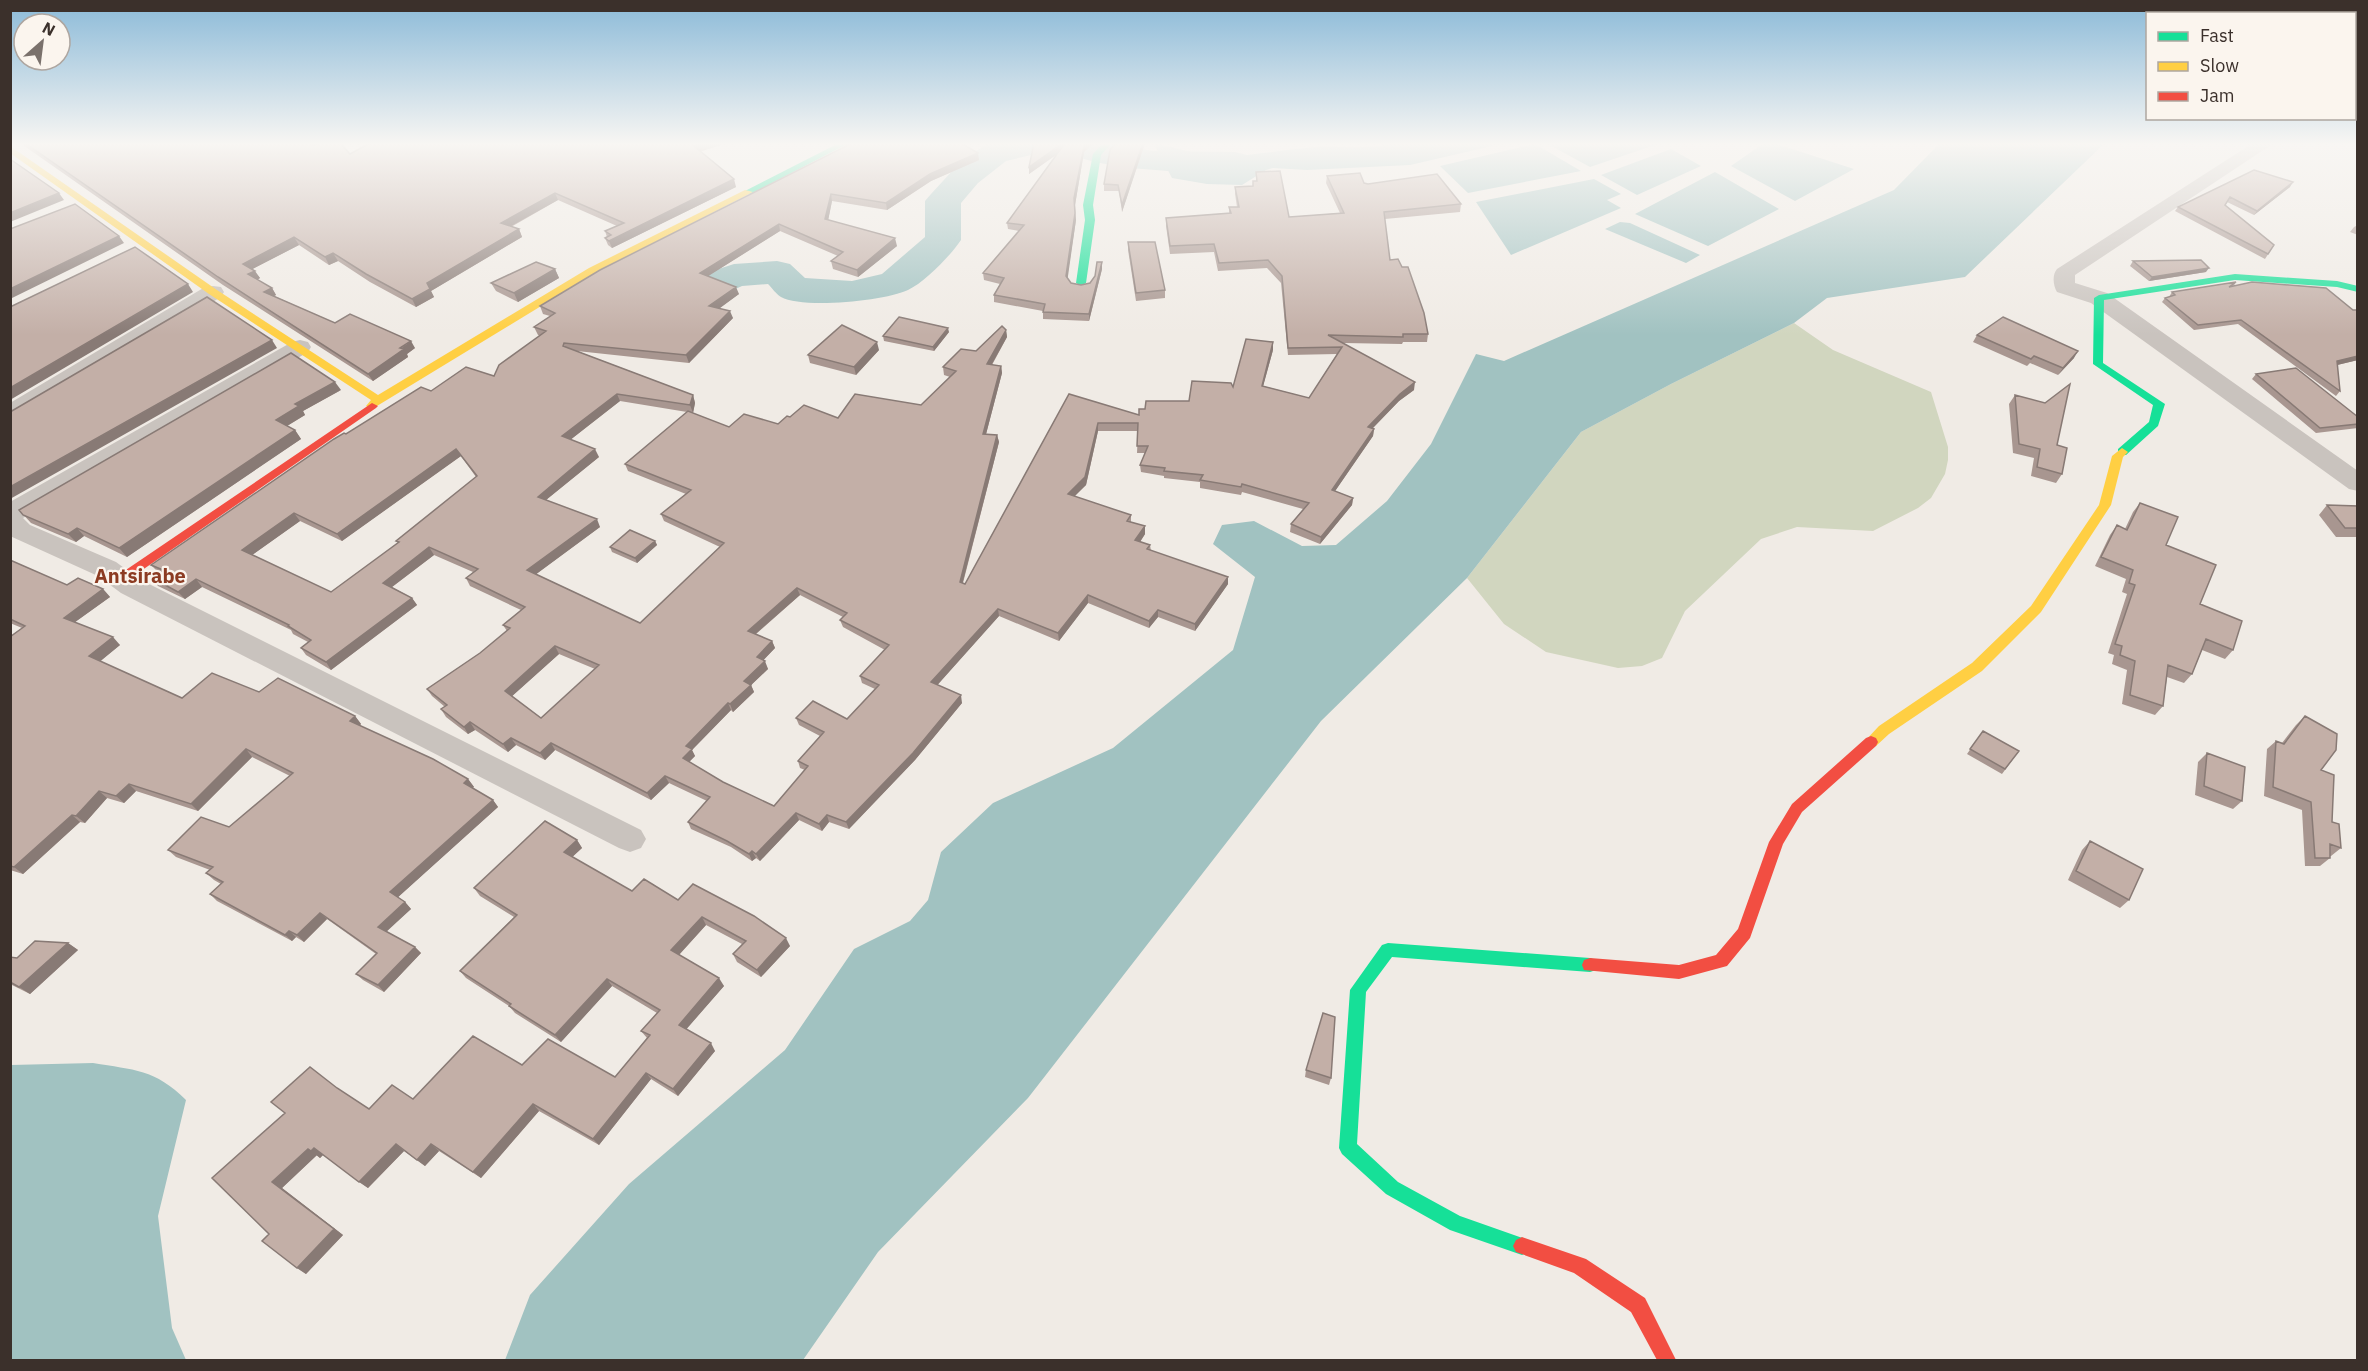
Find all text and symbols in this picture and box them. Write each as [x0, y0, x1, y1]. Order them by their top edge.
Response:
north arrow [12, 12, 72, 72]
legend [2146, 12, 2356, 120]
text: N [39, 17, 59, 40]
text: Fast [2200, 24, 2234, 47]
text: Slow [2200, 54, 2239, 77]
text: Jam [2200, 84, 2235, 107]
district label: Antsirabe [94, 562, 186, 589]

